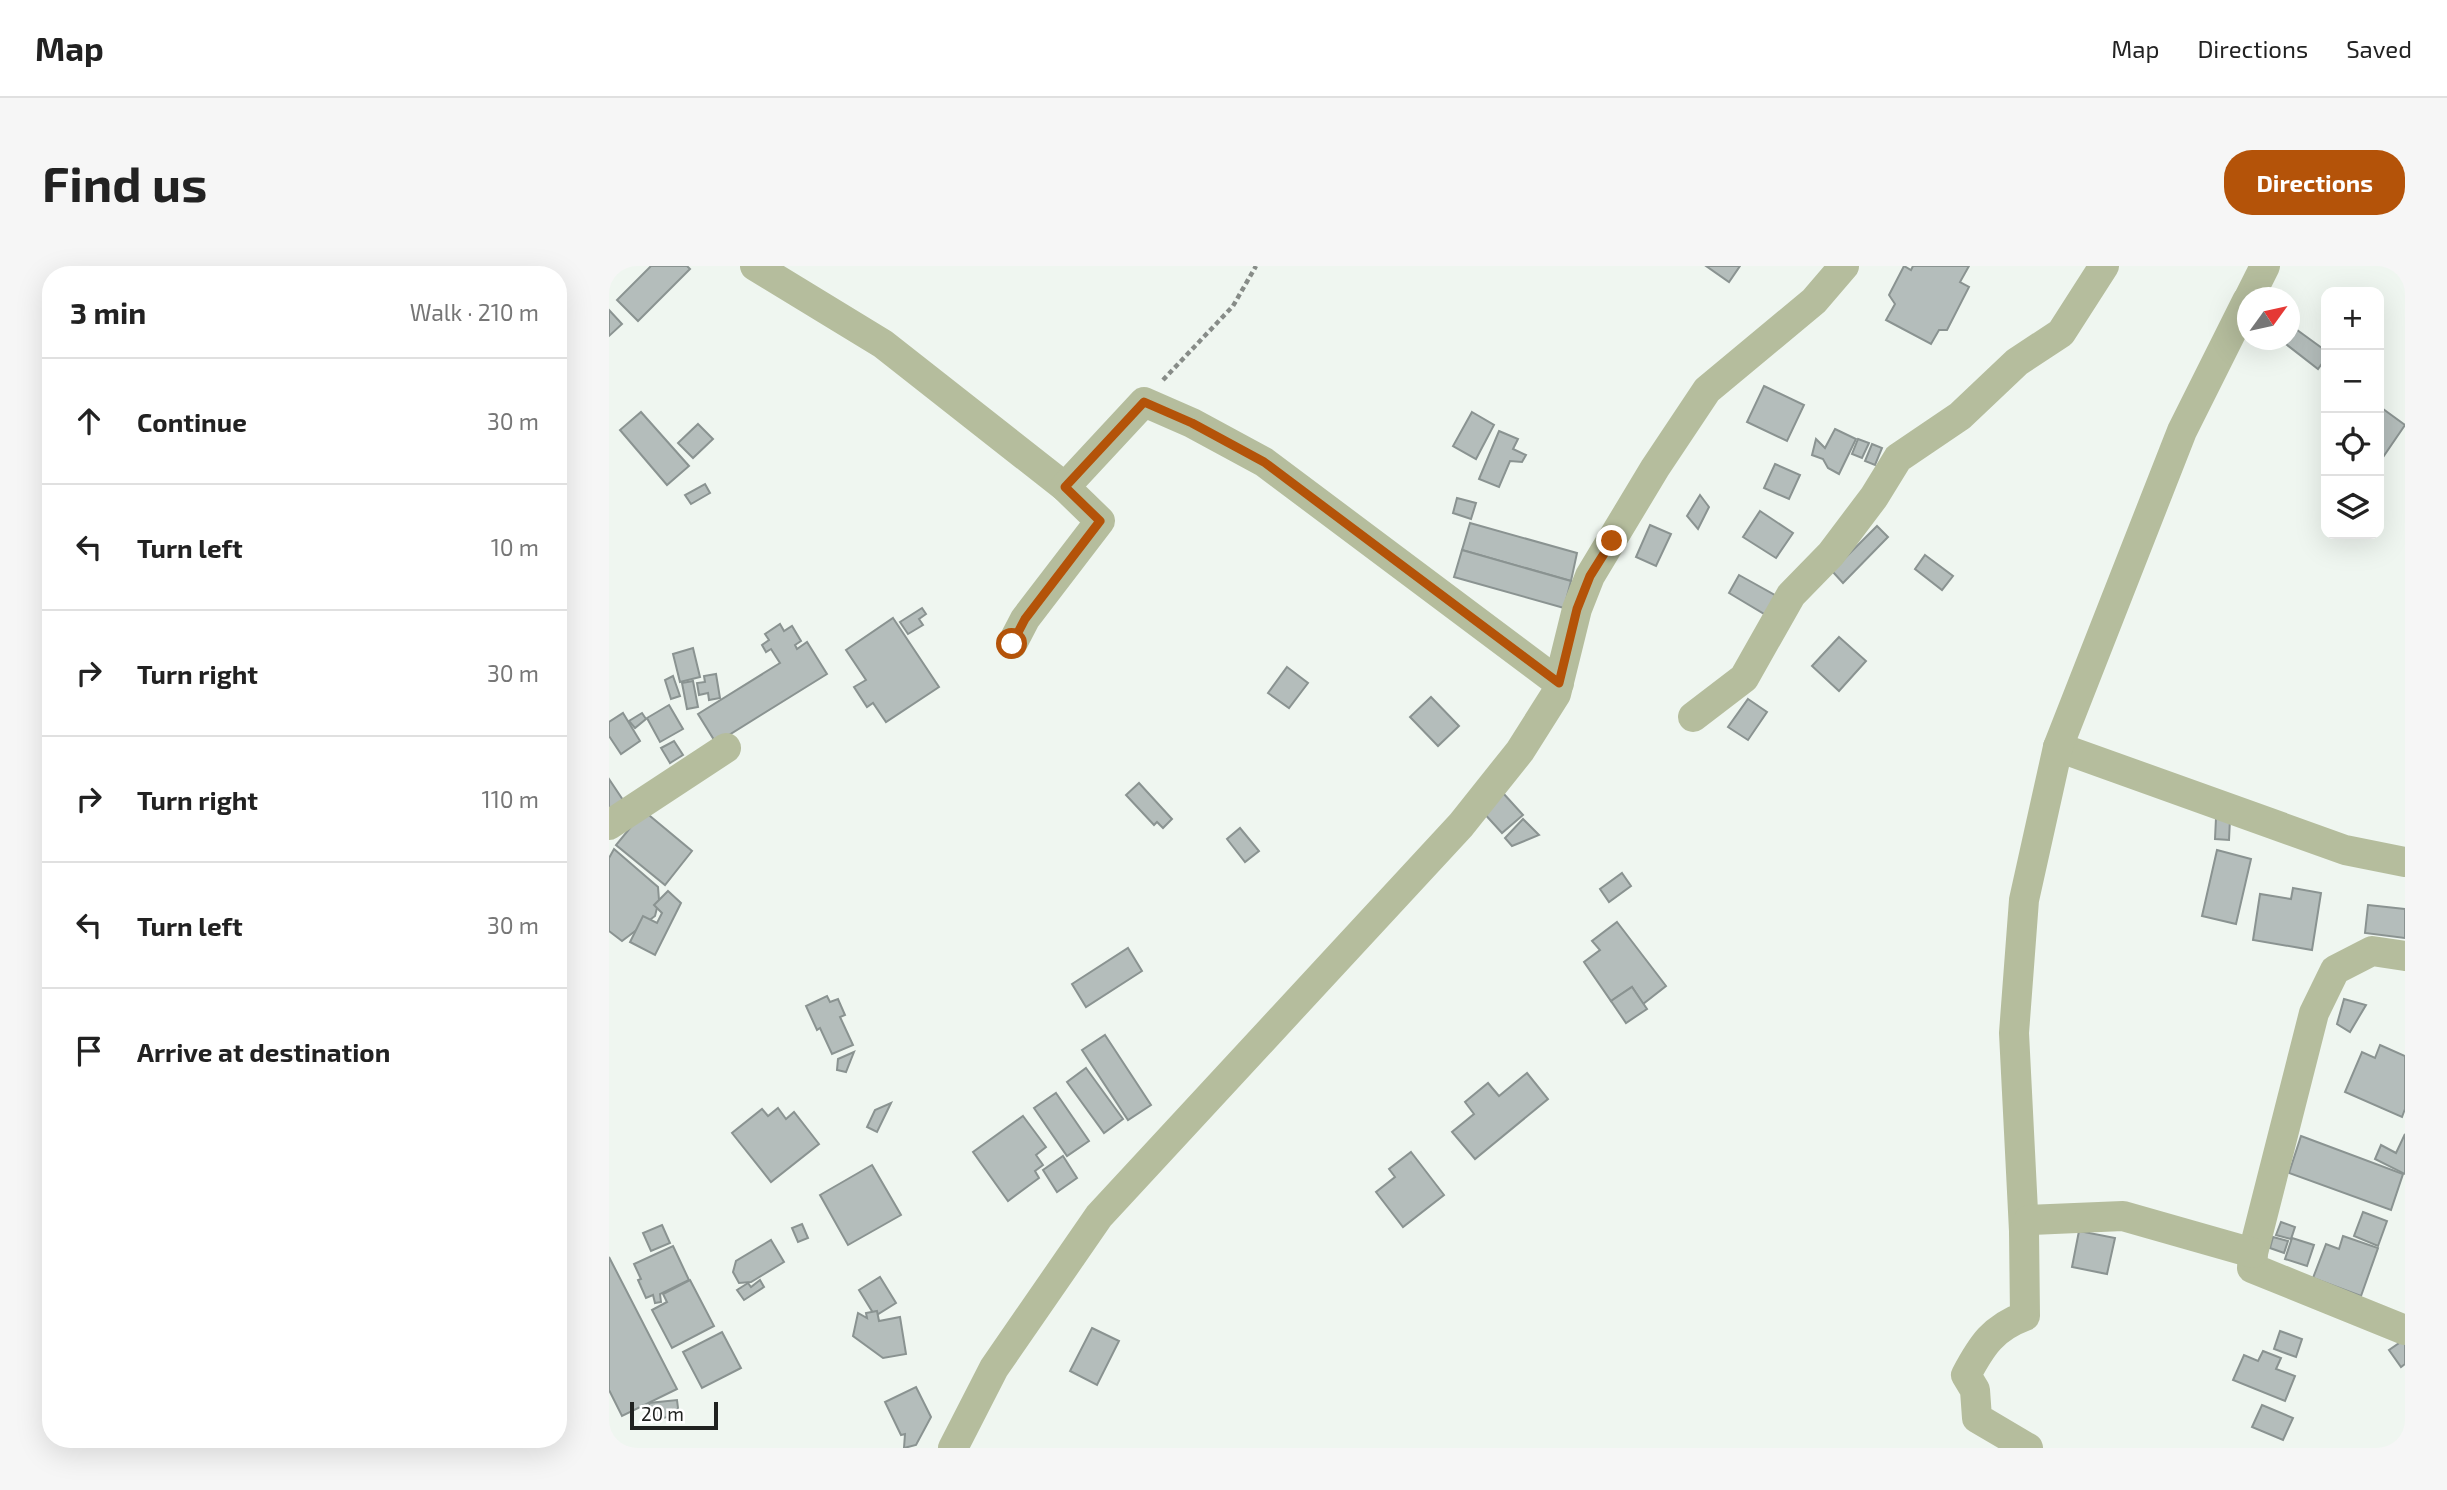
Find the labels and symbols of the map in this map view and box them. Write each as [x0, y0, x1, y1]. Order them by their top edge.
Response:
north arrow [2237, 287, 2300, 350]
route end [1596, 525, 1627, 556]
route start [996, 628, 1027, 659]
scale bar [630, 1399, 717, 1431]

